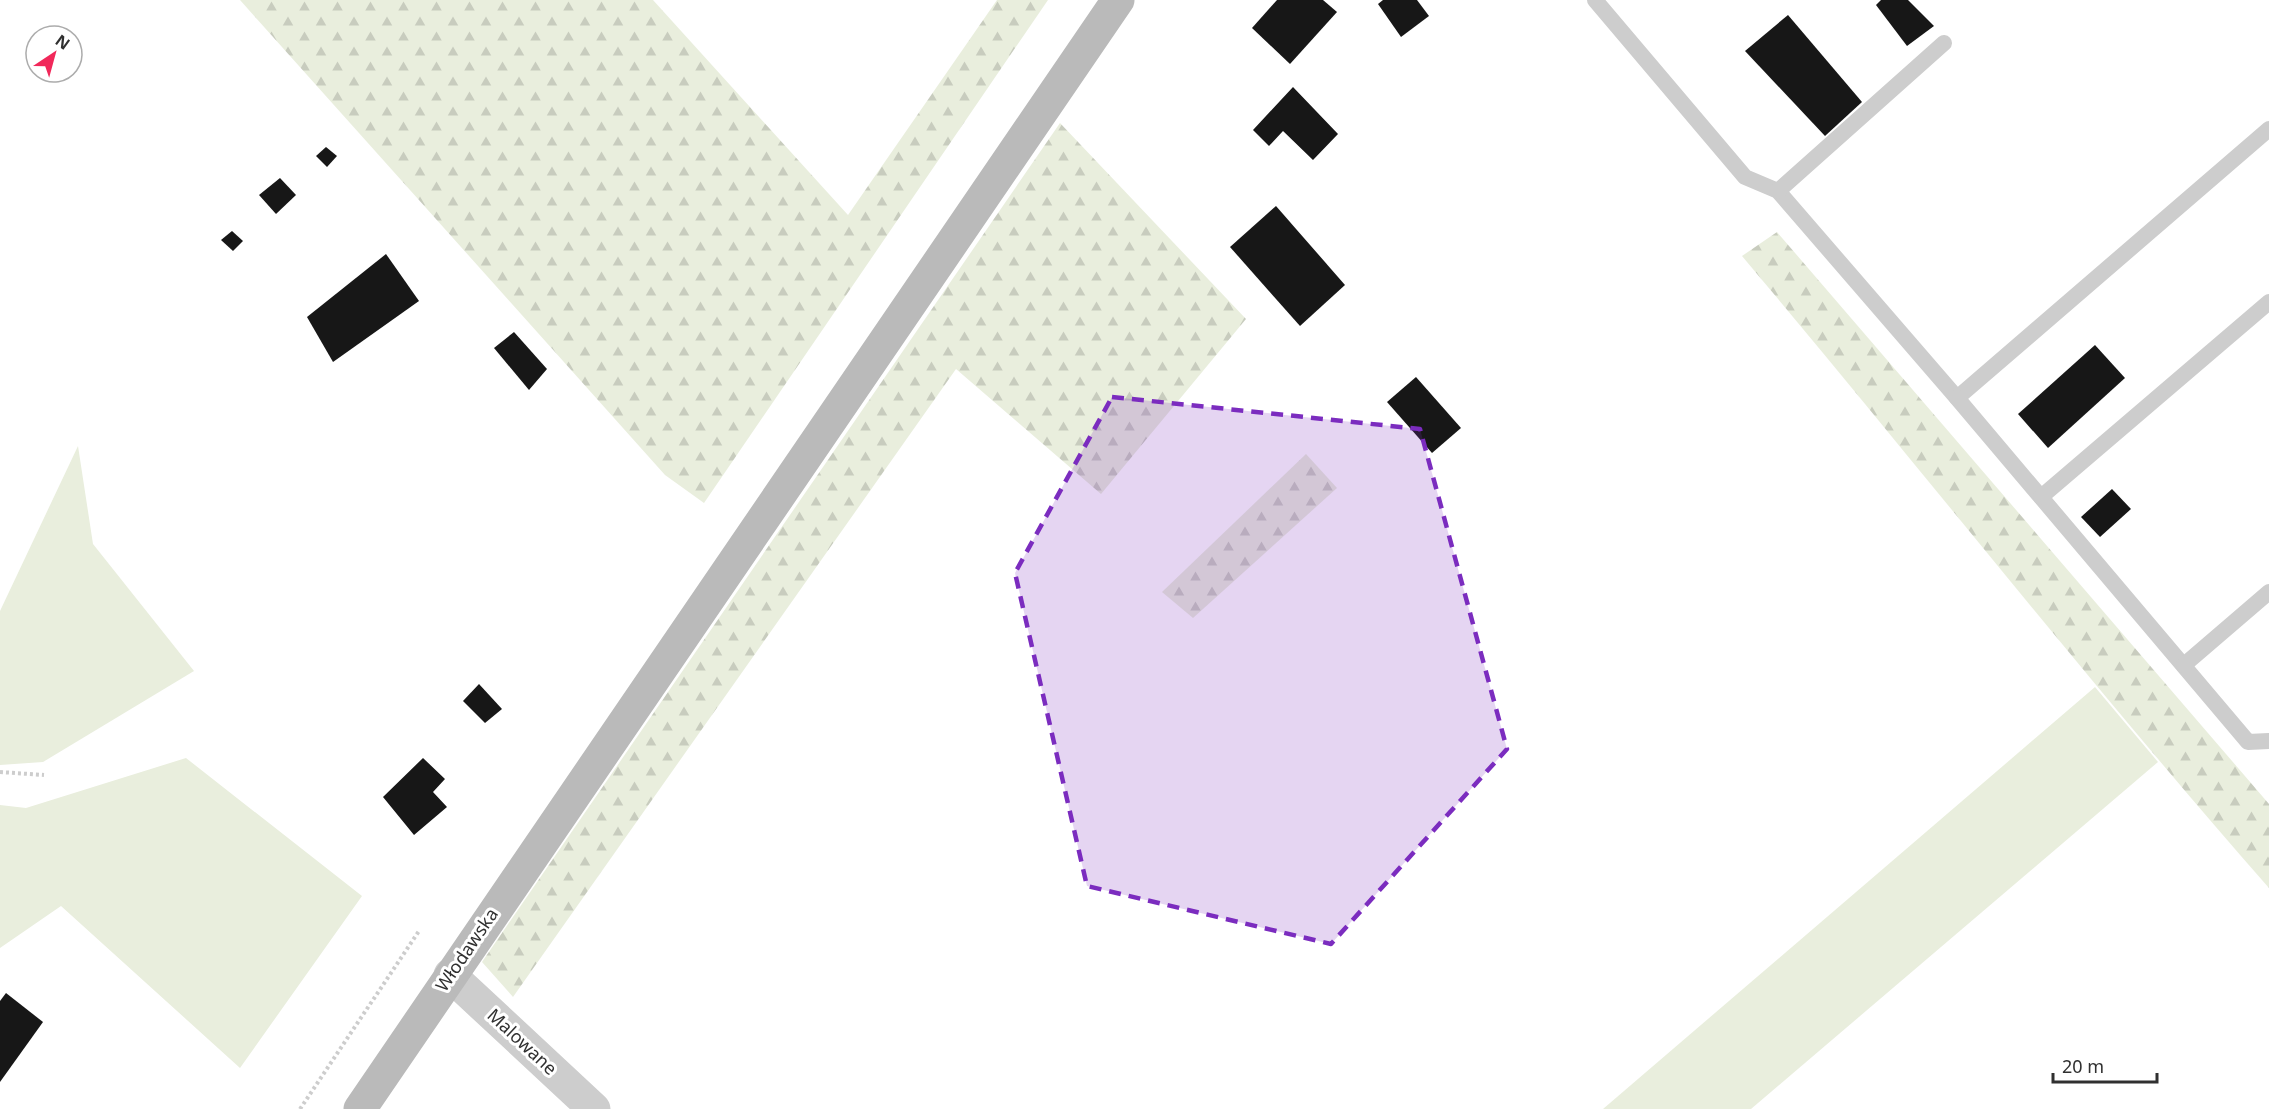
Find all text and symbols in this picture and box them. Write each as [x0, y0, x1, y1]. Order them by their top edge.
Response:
north arrow [24, 24, 84, 84]
text: N [51, 29, 75, 55]
street label: Włodawska [429, 903, 503, 996]
street label: Malowane [483, 1003, 563, 1080]
scale bar [2053, 1046, 2156, 1084]
text: 20 m [2062, 1054, 2104, 1078]

